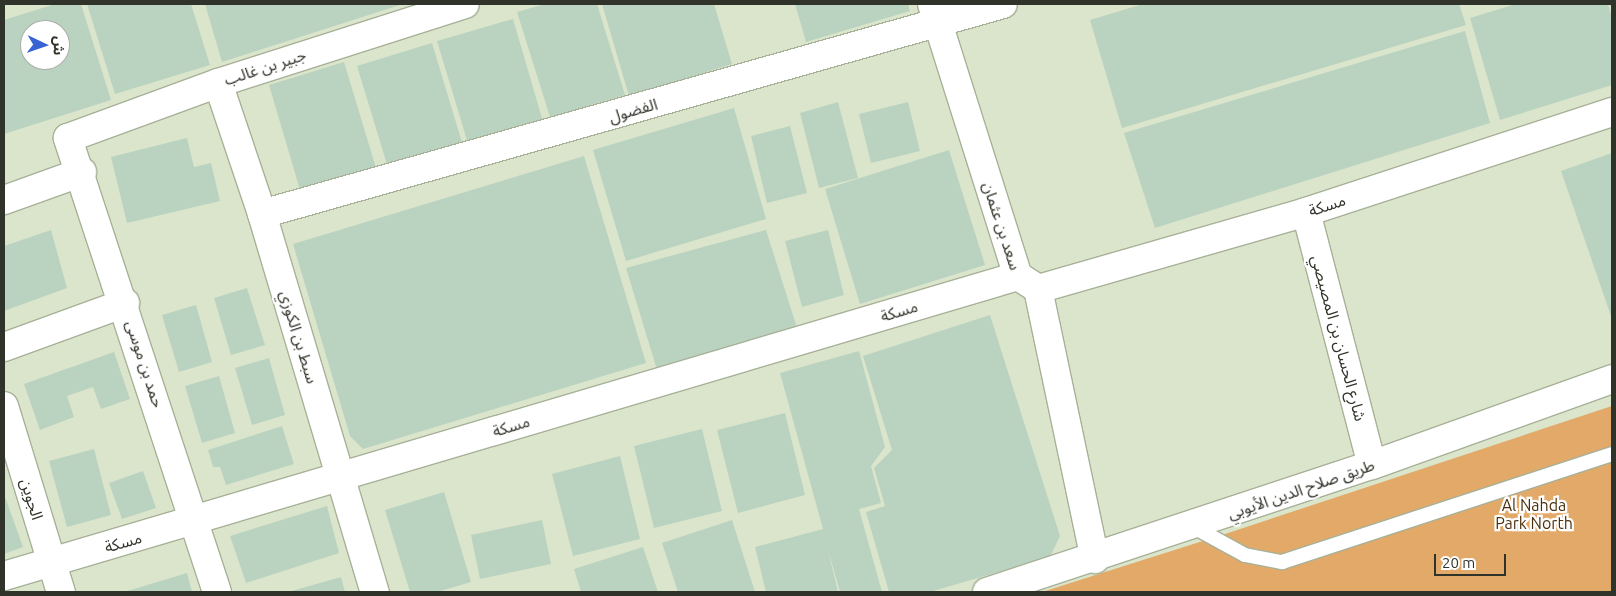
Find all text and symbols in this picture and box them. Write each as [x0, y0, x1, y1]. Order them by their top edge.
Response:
north arrow [20, 20, 70, 70]
text: ش [50, 36, 67, 56]
street label: جبير بن غالب [222, 45, 308, 89]
street label: الفضول [606, 94, 660, 126]
street label: سعد بن عثمان [979, 179, 1025, 273]
street label: مسكة [1306, 190, 1348, 220]
street label: شارع الحسان بن المصيصي [1308, 253, 1370, 423]
street label: سبط بن الكوزي [276, 288, 322, 386]
street label: مسكة [878, 296, 920, 326]
street label: حمد بن موسى [122, 318, 168, 410]
street label: مسكة [490, 411, 532, 441]
street label: طريق صلاح الدين الأيوبي [1225, 455, 1377, 523]
street label: الجوين [17, 476, 47, 522]
park label: Al Nahda Park North [1495, 495, 1573, 533]
street label: مسكة [102, 528, 144, 556]
scale bar [1436, 544, 1508, 576]
text: 20 m [1442, 554, 1475, 571]

